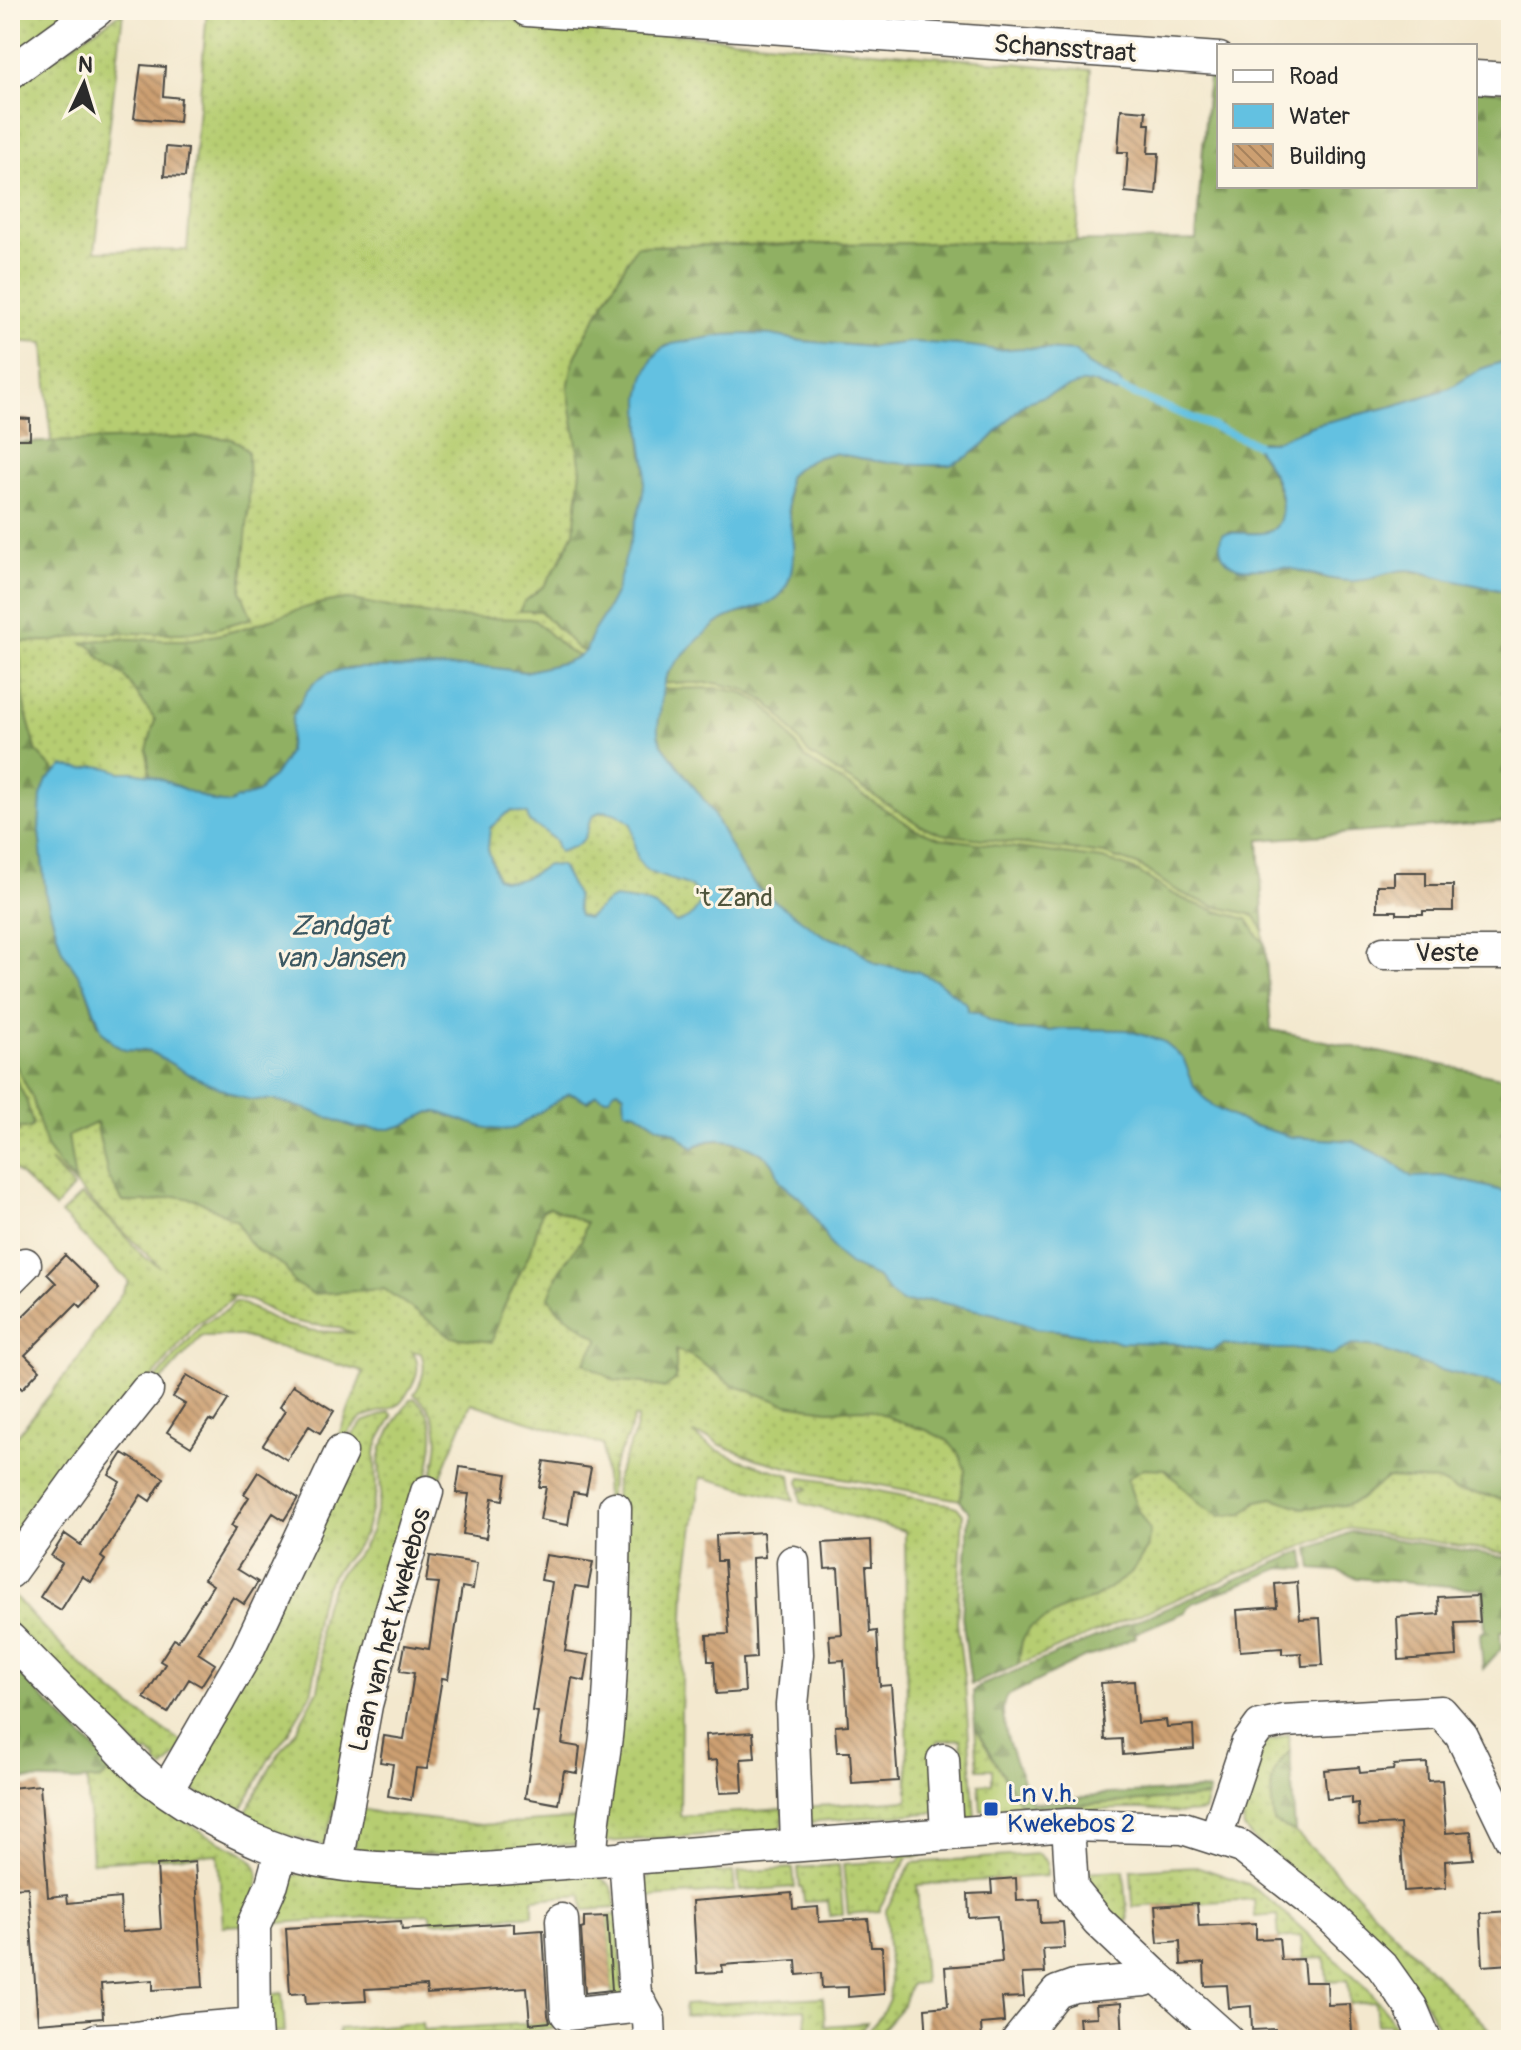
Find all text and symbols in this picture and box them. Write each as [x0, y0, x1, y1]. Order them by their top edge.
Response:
street label: Schansstraat [993, 28, 1138, 70]
north arrow [44, 44, 124, 124]
legend [1217, 44, 1477, 188]
text: N [77, 51, 94, 80]
text: Road [1289, 62, 1339, 91]
text: Water [1289, 102, 1350, 131]
text: Building [1289, 142, 1366, 171]
park label: 't Zand [695, 882, 773, 914]
water label: Zandgat van Jansen [275, 909, 406, 976]
street label: Veste [1415, 937, 1479, 969]
street label: Laan van het Kwekebos [342, 1504, 438, 1755]
place label: Ln v.h. Kwekebos 2 [1007, 1778, 1135, 1840]
marker: Ln v.h. Kwekebos 2 [982, 1800, 1000, 1818]

